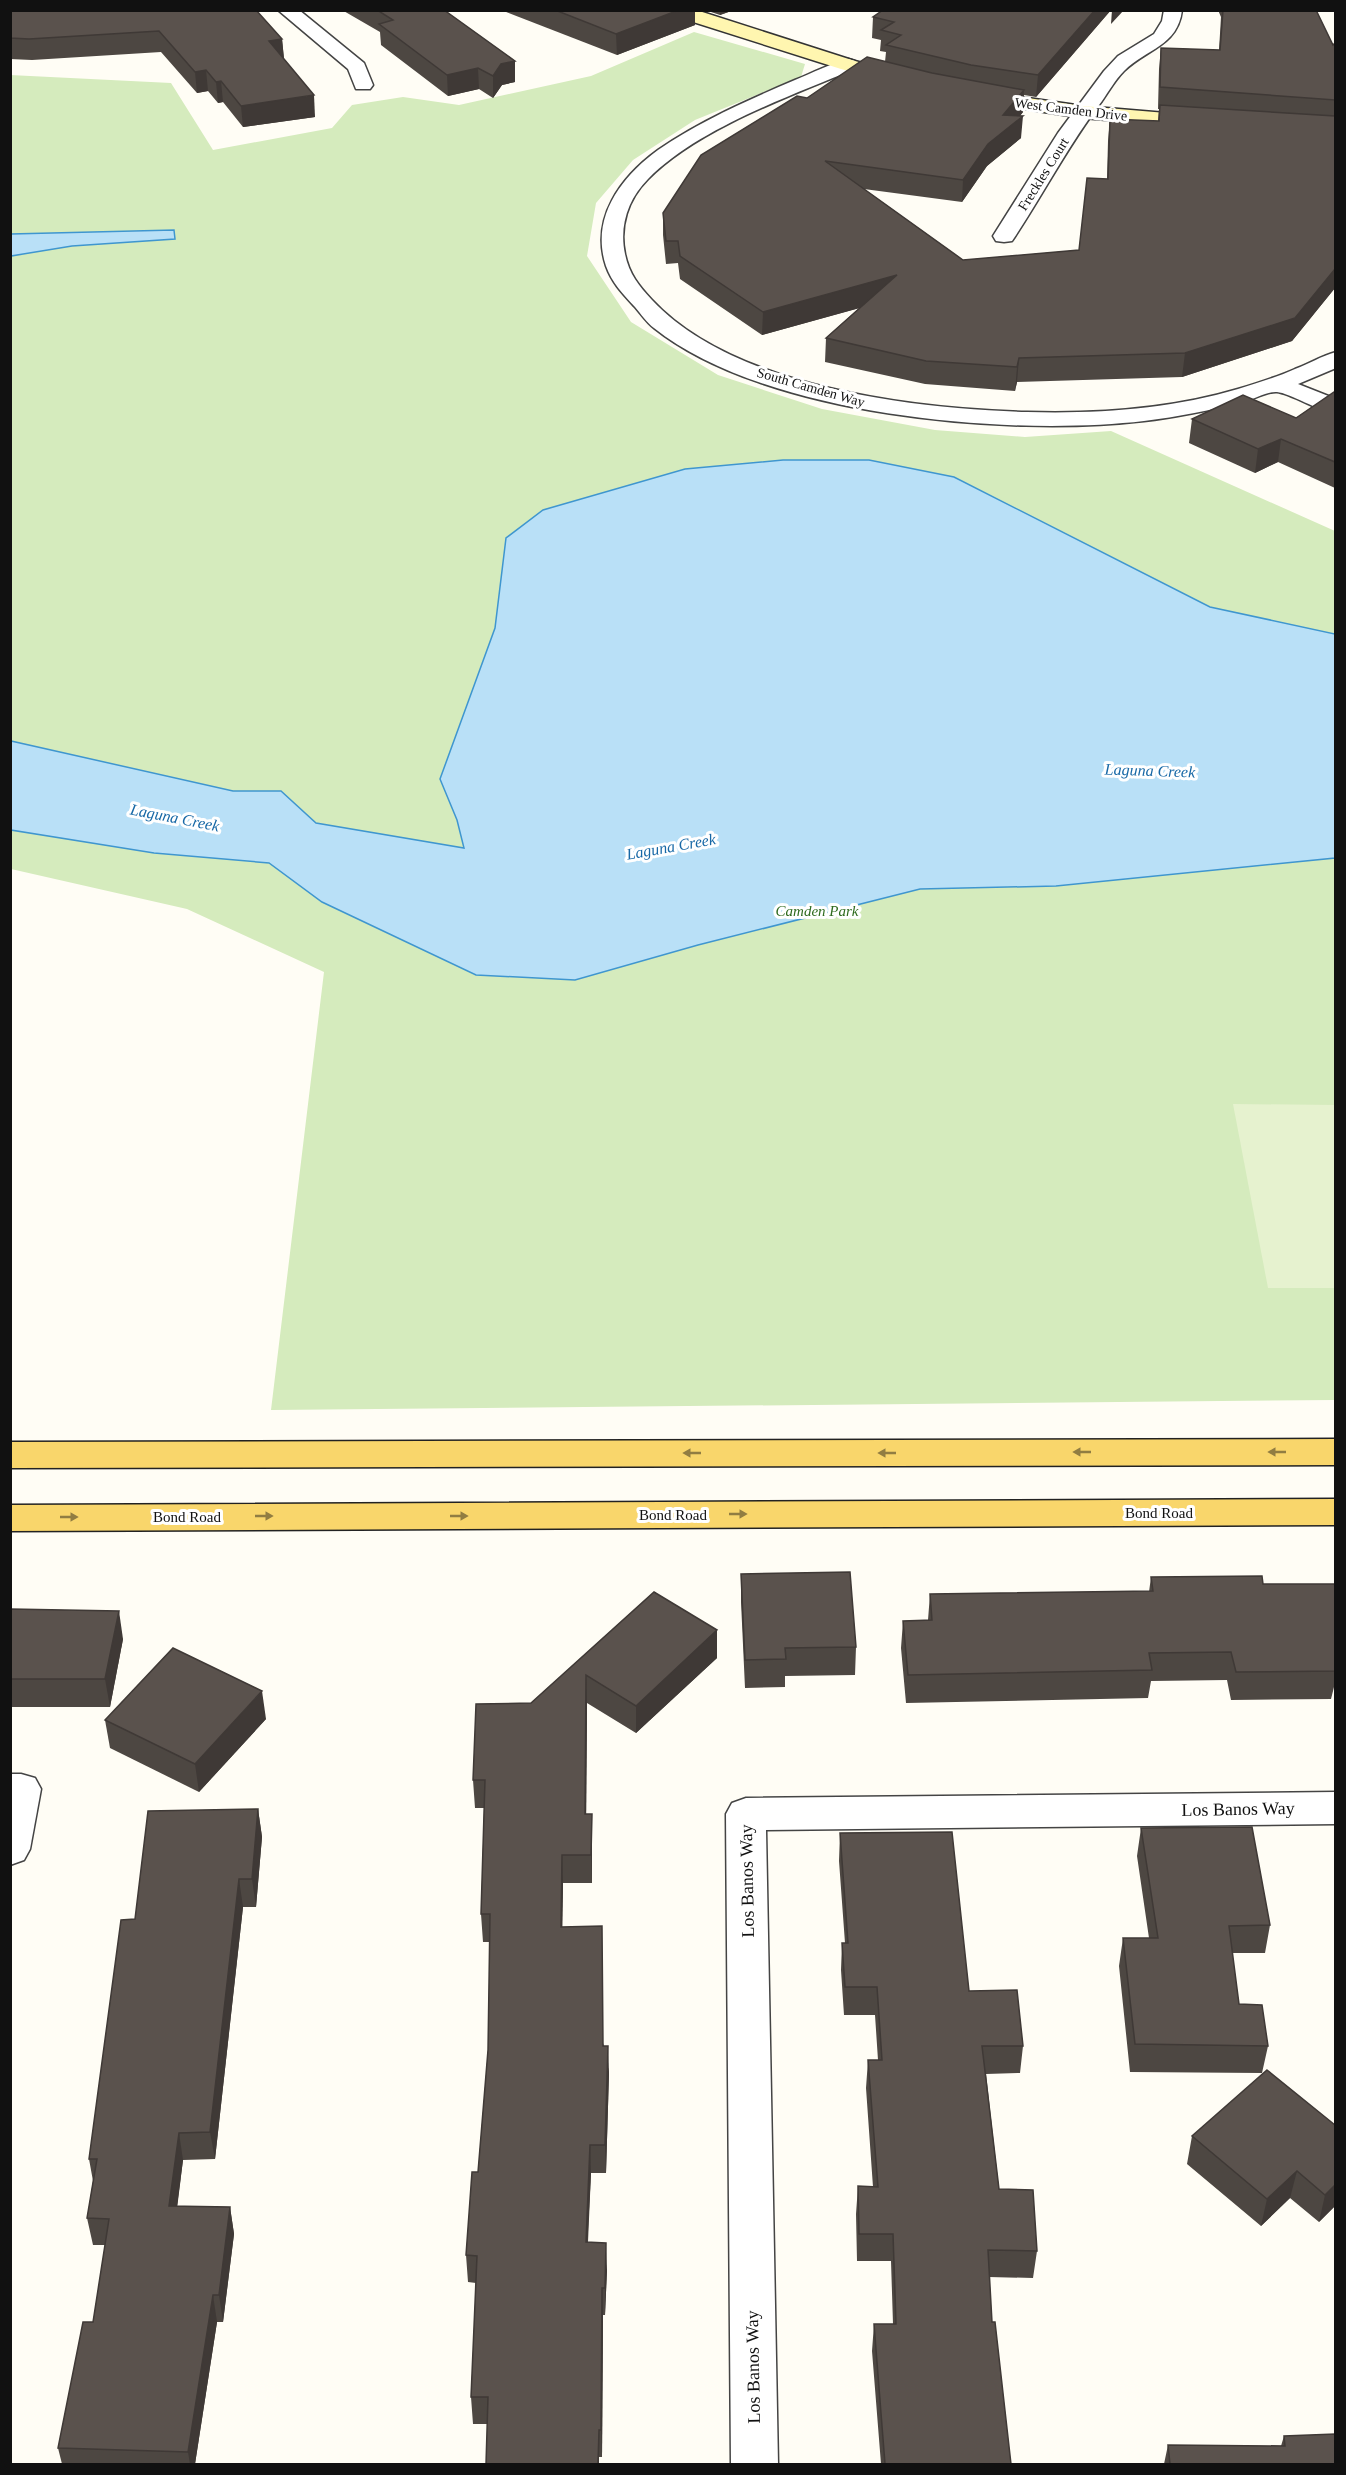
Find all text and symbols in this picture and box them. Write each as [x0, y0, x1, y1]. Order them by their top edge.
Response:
street label: West Camden Drive [1014, 95, 1128, 124]
street label: Freckles Court [1015, 135, 1072, 213]
street label: South Camden Way [755, 365, 866, 410]
water label: Laguna Creek [1103, 760, 1196, 782]
water label: Laguna Creek [128, 800, 222, 836]
water label: Laguna Creek [624, 830, 718, 864]
park label: Camden Park [776, 903, 859, 919]
one-way arrow [1073, 1447, 1092, 1457]
one-way arrow [1268, 1447, 1287, 1457]
one-way arrow [683, 1448, 702, 1458]
one-way arrow [878, 1448, 897, 1458]
street label: Bond Road [1125, 1505, 1193, 1521]
street label: Bond Road [639, 1507, 707, 1523]
street label: Bond Road [153, 1509, 221, 1525]
one-way arrow [728, 1509, 747, 1519]
one-way arrow [254, 1511, 273, 1521]
one-way arrow [449, 1511, 468, 1521]
one-way arrow [59, 1512, 78, 1522]
street label: Los Banos Way [1181, 1798, 1295, 1820]
street label: Los Banos Way [736, 1824, 758, 1938]
street label: Los Banos Way [742, 2310, 764, 2424]

